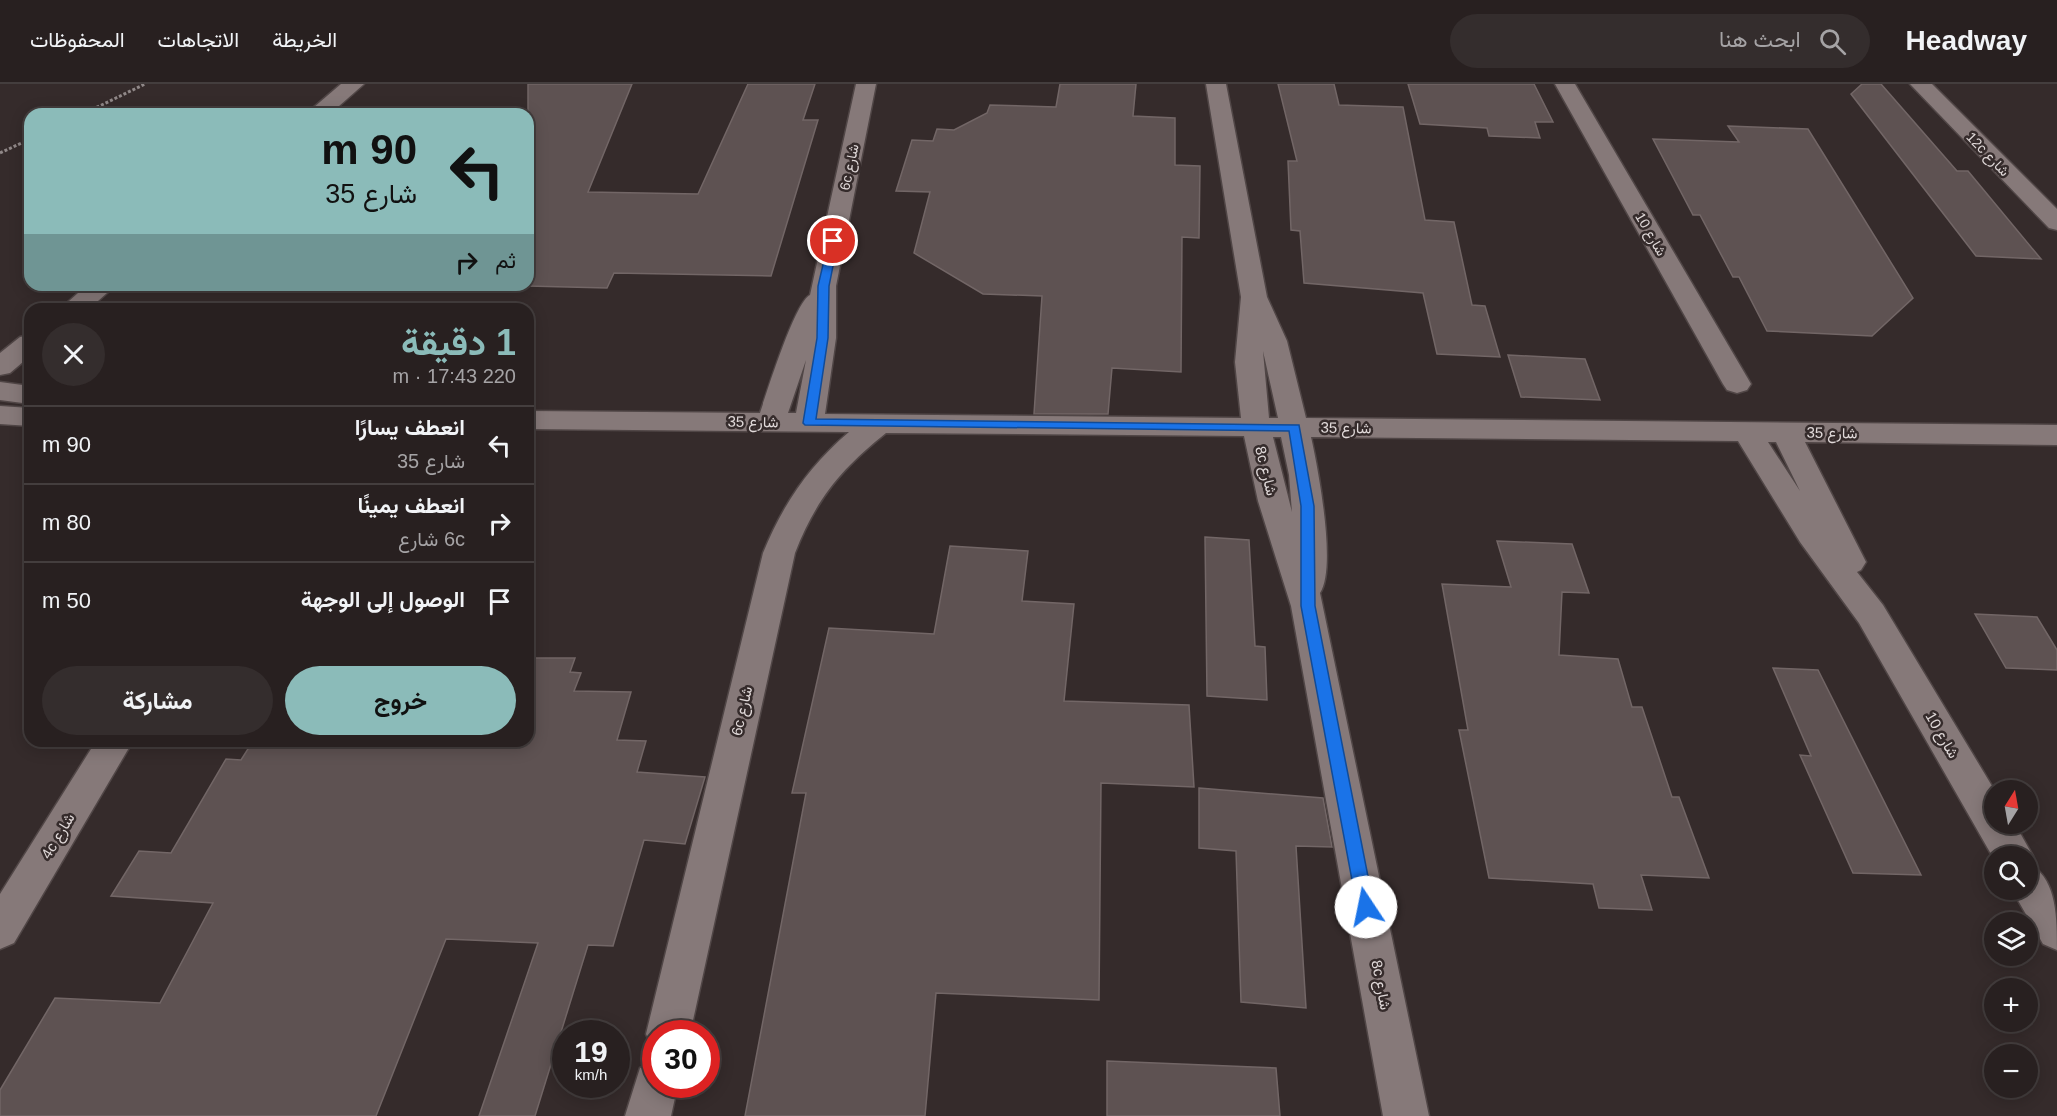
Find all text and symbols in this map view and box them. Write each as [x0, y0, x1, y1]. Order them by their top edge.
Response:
search box [1450, 14, 1870, 68]
icon: search [1816, 25, 1849, 58]
text: Headway [1906, 25, 2027, 56]
text: ابحث هنا [1719, 27, 1801, 52]
text: المحفوظات [30, 28, 125, 51]
text: الاتجاهات [158, 28, 239, 51]
text: الخريطة [272, 28, 337, 51]
text: 90 m [321, 126, 417, 173]
street label: 12c شارع [1961, 129, 2013, 181]
icon: left [438, 132, 516, 210]
street label: 6c شارع [836, 142, 865, 192]
text: شارع 35 [325, 179, 417, 209]
street label: شارع 10 [1630, 209, 1670, 260]
pin [807, 215, 858, 266]
icon: arrive [816, 224, 849, 257]
icon: right [450, 246, 483, 279]
text: ثم [495, 248, 516, 273]
text: 1 دقيقة [401, 322, 516, 363]
button: close [42, 323, 105, 386]
text: 220 m · 17:43 [393, 365, 516, 387]
street label: شارع 35 [727, 413, 779, 433]
text: انعطف يسارًا [355, 415, 465, 440]
street label: شارع 35 [1320, 419, 1372, 439]
street label: شارع 35 [1806, 424, 1858, 444]
icon: left [483, 429, 516, 462]
text: 90 m [42, 432, 91, 457]
street label: 8c شارع [1249, 444, 1281, 498]
text: شارع 35 [397, 450, 465, 472]
text: انعطف يمينًا [357, 493, 465, 518]
icon: right [483, 507, 516, 540]
text: 80 m [42, 510, 91, 535]
text: 6c شارع [398, 528, 465, 550]
icon: arrive [483, 585, 516, 618]
text: الوصول إلى الوجهة [301, 587, 465, 612]
text: 50 m [42, 588, 91, 613]
button: مشاركة [42, 666, 273, 735]
button: خروج [285, 666, 516, 735]
street label: 6c شارع [728, 684, 758, 738]
street label: شارع 10 [1920, 708, 1963, 763]
north arrow [1984, 780, 2038, 834]
map controls [1984, 780, 2038, 1098]
street label: 4c شارع [37, 810, 80, 863]
button: search [1984, 846, 2038, 900]
position arrow [1334, 875, 1398, 939]
button: layers [1984, 912, 2038, 966]
street label: 8c شارع [1365, 959, 1395, 1012]
button: + [1984, 978, 2038, 1032]
speed limit sign: 30 [642, 1020, 720, 1098]
text: 19 [574, 1035, 608, 1068]
button: − [1984, 1044, 2038, 1098]
text: km/h [575, 1066, 607, 1083]

